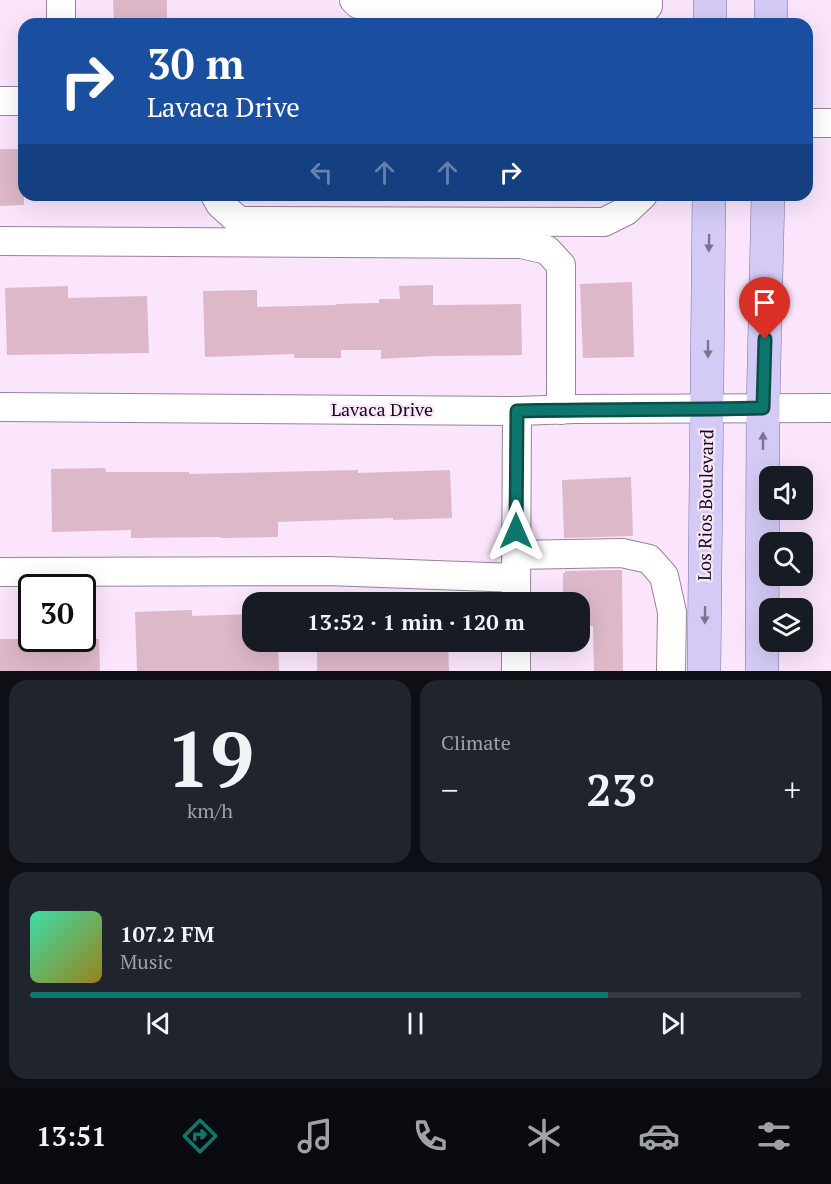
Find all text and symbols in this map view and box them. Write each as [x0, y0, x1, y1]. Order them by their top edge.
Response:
text: 30 m [147, 35, 245, 91]
icon: right [48, 42, 126, 120]
text: Lavaca Drive [147, 89, 300, 125]
icon: left [305, 156, 338, 189]
icon: ahead [368, 156, 401, 189]
icon: ahead [431, 156, 464, 189]
icon: right [494, 156, 527, 189]
one-way arrow [704, 233, 714, 252]
pin [739, 277, 790, 339]
icon: arrive [748, 286, 781, 319]
one-way arrow [703, 339, 713, 358]
street label: Lavaca Drive [331, 397, 433, 421]
street label: Los Rios Boulevard [692, 429, 718, 581]
one-way arrow [758, 432, 768, 451]
map controls [759, 466, 813, 652]
button: sound [759, 466, 813, 520]
position arrow [484, 499, 548, 563]
button: search [759, 532, 813, 586]
speed limit sign: 30 [18, 574, 96, 652]
button: layers [759, 598, 813, 652]
one-way arrow [700, 606, 710, 625]
text: 13:52 · 1 min · 120 m [307, 607, 525, 636]
text: 19 [166, 706, 254, 809]
text: Climate [441, 729, 511, 756]
text: 23° [586, 759, 656, 819]
text: − [441, 768, 459, 811]
text: + [783, 768, 801, 811]
text: km/h [187, 797, 233, 824]
text: 107.2 FM [120, 919, 214, 948]
text: Music [120, 948, 173, 975]
icon: previous [142, 1007, 175, 1040]
icon: pause [399, 1007, 432, 1040]
icon: next [656, 1007, 689, 1040]
icon: directions [179, 1115, 221, 1157]
icon: music [294, 1115, 336, 1157]
icon: phone [409, 1115, 451, 1157]
icon: climate [523, 1115, 565, 1157]
icon: car [638, 1115, 680, 1157]
icon: filters [753, 1115, 795, 1157]
text: 13:51 [36, 1118, 107, 1154]

